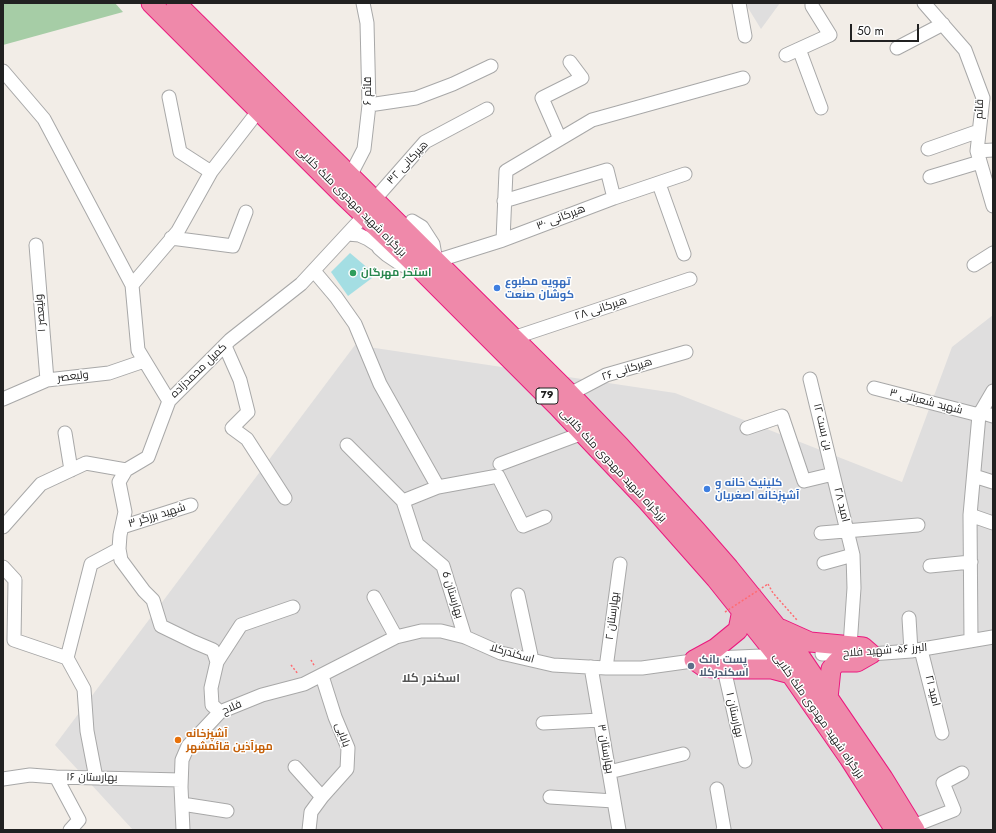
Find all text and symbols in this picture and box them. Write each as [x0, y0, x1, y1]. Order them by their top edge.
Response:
scale bar [852, 16, 921, 42]
text: 50 m [857, 22, 884, 40]
street label: قائم ۶ [361, 77, 375, 105]
street label: قائم [973, 99, 987, 119]
street label: هیرکانی ۳۲ [385, 139, 431, 187]
street label: بزرگراه شهید مهدوی ملک کلایی [293, 144, 409, 260]
street label: هیرکانی ۳۰ [535, 203, 587, 233]
place label: استخر مهرگان [361, 266, 431, 280]
marker: استخر مهرگان [348, 268, 358, 278]
place label: تهویه مطبوع کوشان صنعت [505, 275, 574, 301]
marker: تهویه مطبوع کوشان صنعت [492, 283, 502, 293]
street label: ولیعصر ۱ [33, 293, 49, 333]
street label: هیرکانی ۲۸ [573, 294, 629, 324]
street label: کمیل محمدزاده [168, 341, 230, 401]
street label: هیرکانی ۲۶ [600, 356, 654, 384]
street label: ولیعصر [57, 369, 89, 385]
street label: شهید شعبانی ۳ [888, 387, 964, 417]
road number: 79 [536, 388, 558, 404]
street label: بن بست ۱۲ [810, 402, 834, 452]
street label: بزرگراه شهید مهدوی ملک کلایی [557, 407, 669, 525]
place label: کلینیک خانه و آشپزخانه اصغریان [715, 476, 800, 502]
marker: کلینیک خانه و آشپزخانه اصغریان [702, 484, 712, 494]
street label: امید ۲۸ [830, 486, 852, 524]
street label: شهید برزگر ۳ [127, 501, 187, 531]
street label: بهارستان 6 [439, 570, 465, 620]
street label: بهارستان ۲ [604, 591, 622, 641]
street label: اسکندرکلا [488, 641, 536, 667]
street label: البرز ۵۶- شهید فلاح [842, 641, 928, 661]
street label: بزرگراه شهید مهدوی ملک کلایی [769, 651, 867, 781]
place label: پست بانک اسکندرکلا [699, 653, 749, 679]
marker: پست بانک اسکندرکلا [686, 661, 696, 671]
district label: اسکندر کلا [402, 672, 460, 686]
street label: امید ۲۱ [922, 674, 942, 708]
street label: بهارستان ۱ [722, 691, 746, 739]
street label: فلاح [220, 698, 244, 718]
street label: بابایی [332, 721, 352, 749]
street label: بهارستان ۳ [594, 723, 616, 775]
place label: آشپزخانه مهرآذین قائمشهر [186, 727, 273, 753]
marker: آشپزخانه مهرآذین قائمشهر [173, 735, 183, 745]
street label: بهارستان ۱۶ [66, 771, 118, 785]

